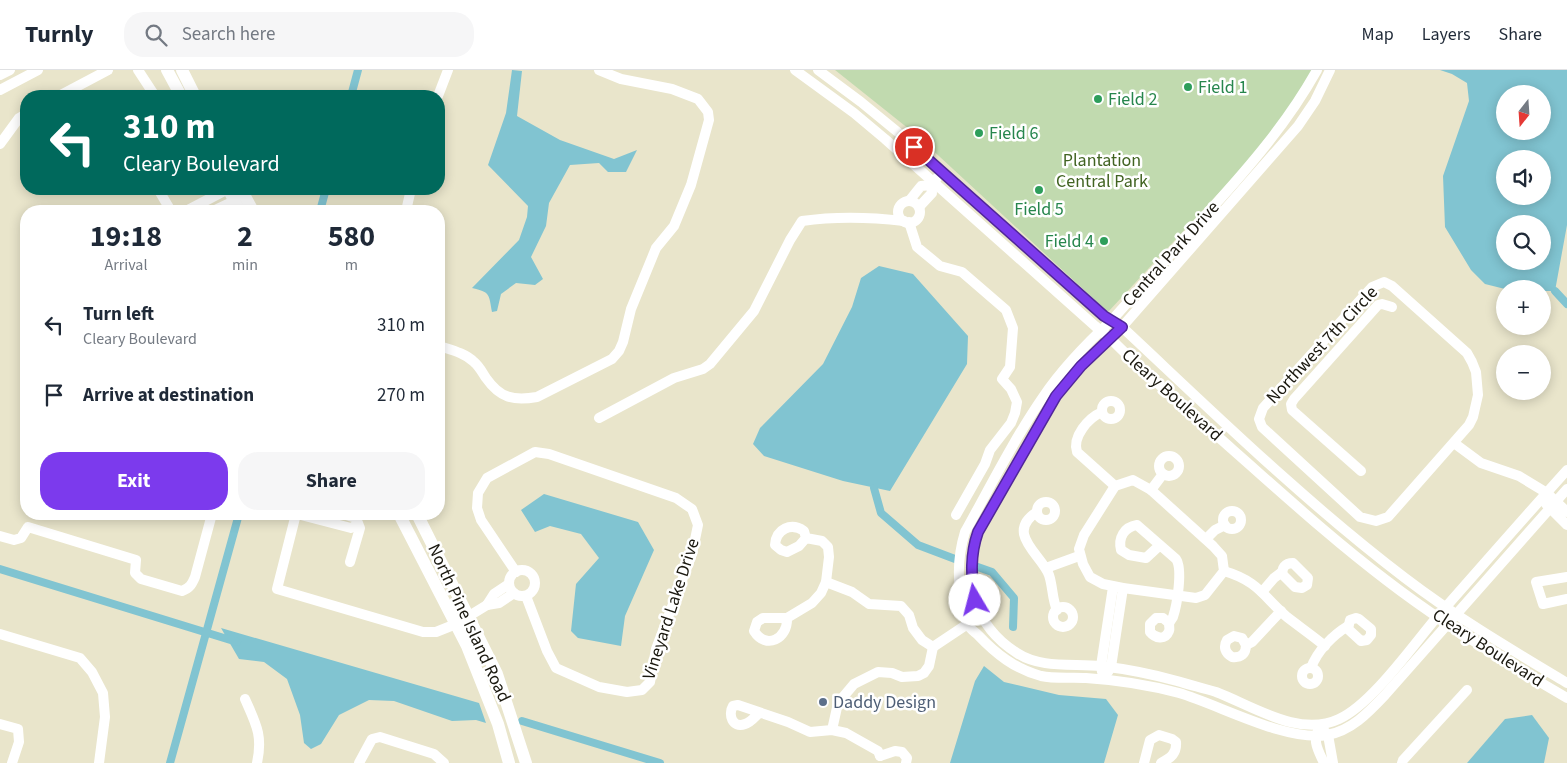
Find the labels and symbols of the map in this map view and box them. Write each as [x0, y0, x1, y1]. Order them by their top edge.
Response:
place label: Field 1 [1198, 75, 1247, 100]
marker: Field 1 [1182, 81, 1194, 93]
north arrow [1496, 85, 1551, 140]
place label: Field 2 [1108, 87, 1157, 112]
marker: Field 2 [1092, 93, 1104, 105]
place label: Field 6 [989, 121, 1038, 146]
pin [893, 126, 935, 168]
marker: Field 6 [973, 127, 985, 139]
park label: Plantation Central Park [1056, 148, 1148, 194]
marker: Field 5 [1033, 184, 1045, 196]
street label: Central Park Drive [1117, 196, 1225, 312]
place label: Field 5 [1014, 197, 1064, 222]
place label: Field 4 [1045, 229, 1094, 254]
marker: Field 4 [1098, 235, 1110, 247]
street label: Northwest 7th Circle [1261, 280, 1383, 410]
street label: Cleary Boulevard [1116, 343, 1228, 447]
street label: Vineyard Lake Drive [636, 535, 706, 683]
street label: North Pine Island Road [421, 540, 517, 706]
position arrow [948, 573, 1000, 625]
street label: Cleary Boulevard [1427, 603, 1549, 693]
place label: Daddy Design [833, 690, 936, 715]
marker: Daddy Design [817, 696, 829, 708]

